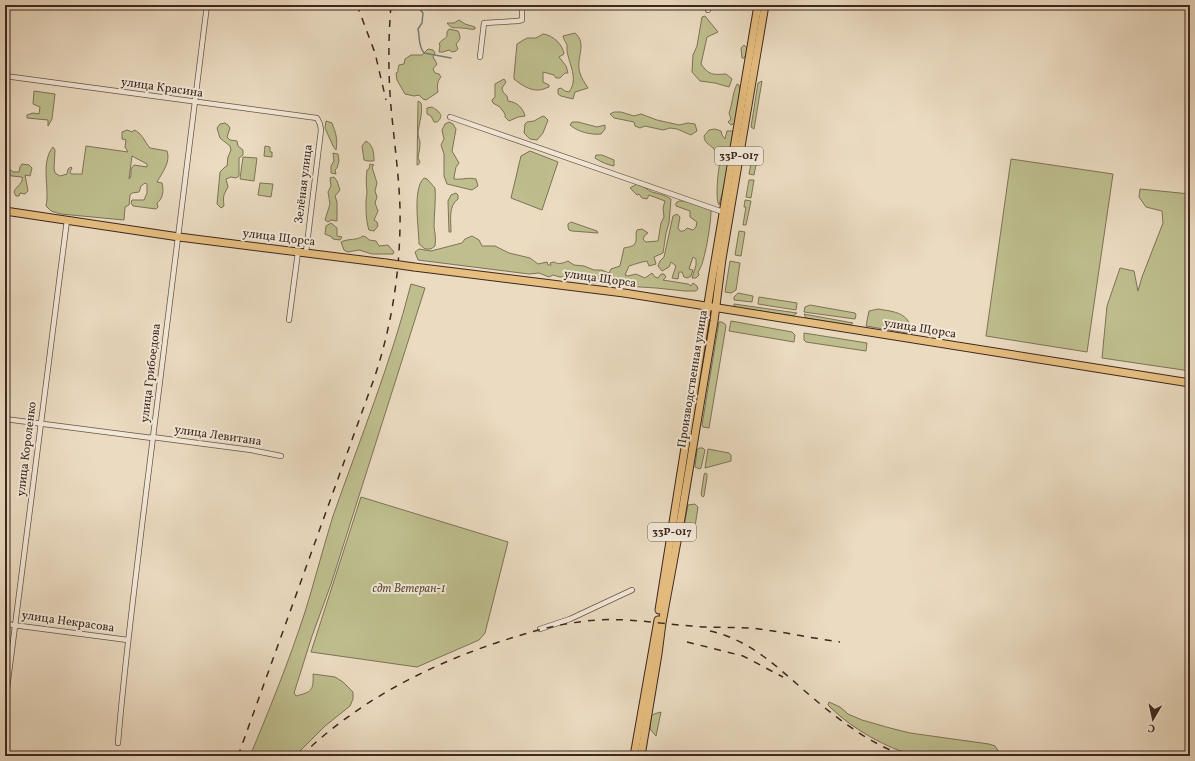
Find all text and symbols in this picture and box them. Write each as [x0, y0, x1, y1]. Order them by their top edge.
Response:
street label: улица Красина [120, 74, 204, 102]
street label: Зелёная улица [291, 143, 317, 225]
road number: 33Р-017 [715, 147, 763, 165]
street label: улица Щорса [242, 226, 316, 250]
street label: улица Щорса [563, 266, 637, 292]
street label: Производственная улица [674, 309, 712, 449]
street label: улица Щорса [883, 315, 957, 343]
street label: улица Грибоедова [137, 322, 165, 424]
street label: улица Короленко [13, 401, 41, 497]
street label: улица Левитана [173, 422, 263, 450]
road number: 33Р-017 [648, 523, 696, 541]
park label: сдт Ветеран-1 [373, 581, 446, 597]
street label: улица Некрасова [21, 608, 115, 636]
north arrow [1133, 699, 1173, 739]
text: С [1147, 719, 1156, 735]

